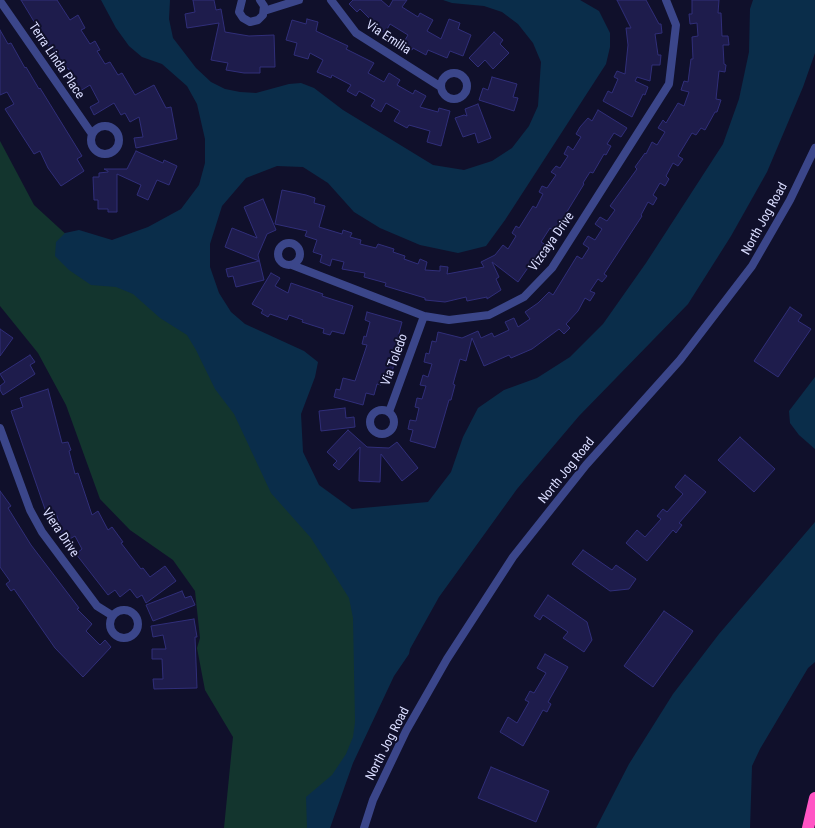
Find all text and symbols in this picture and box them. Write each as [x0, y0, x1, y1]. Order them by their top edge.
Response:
street label: Via Emilia [362, 18, 414, 58]
street label: Terra Linda Place [25, 20, 87, 102]
street label: North Jog Road [739, 180, 791, 258]
street label: Vizcaya Drive [526, 209, 578, 275]
street label: Via Toledo [378, 332, 412, 388]
street label: North Jog Road [536, 435, 598, 507]
street label: Viera Drive [38, 506, 82, 560]
street label: North Jog Road [363, 705, 413, 783]

